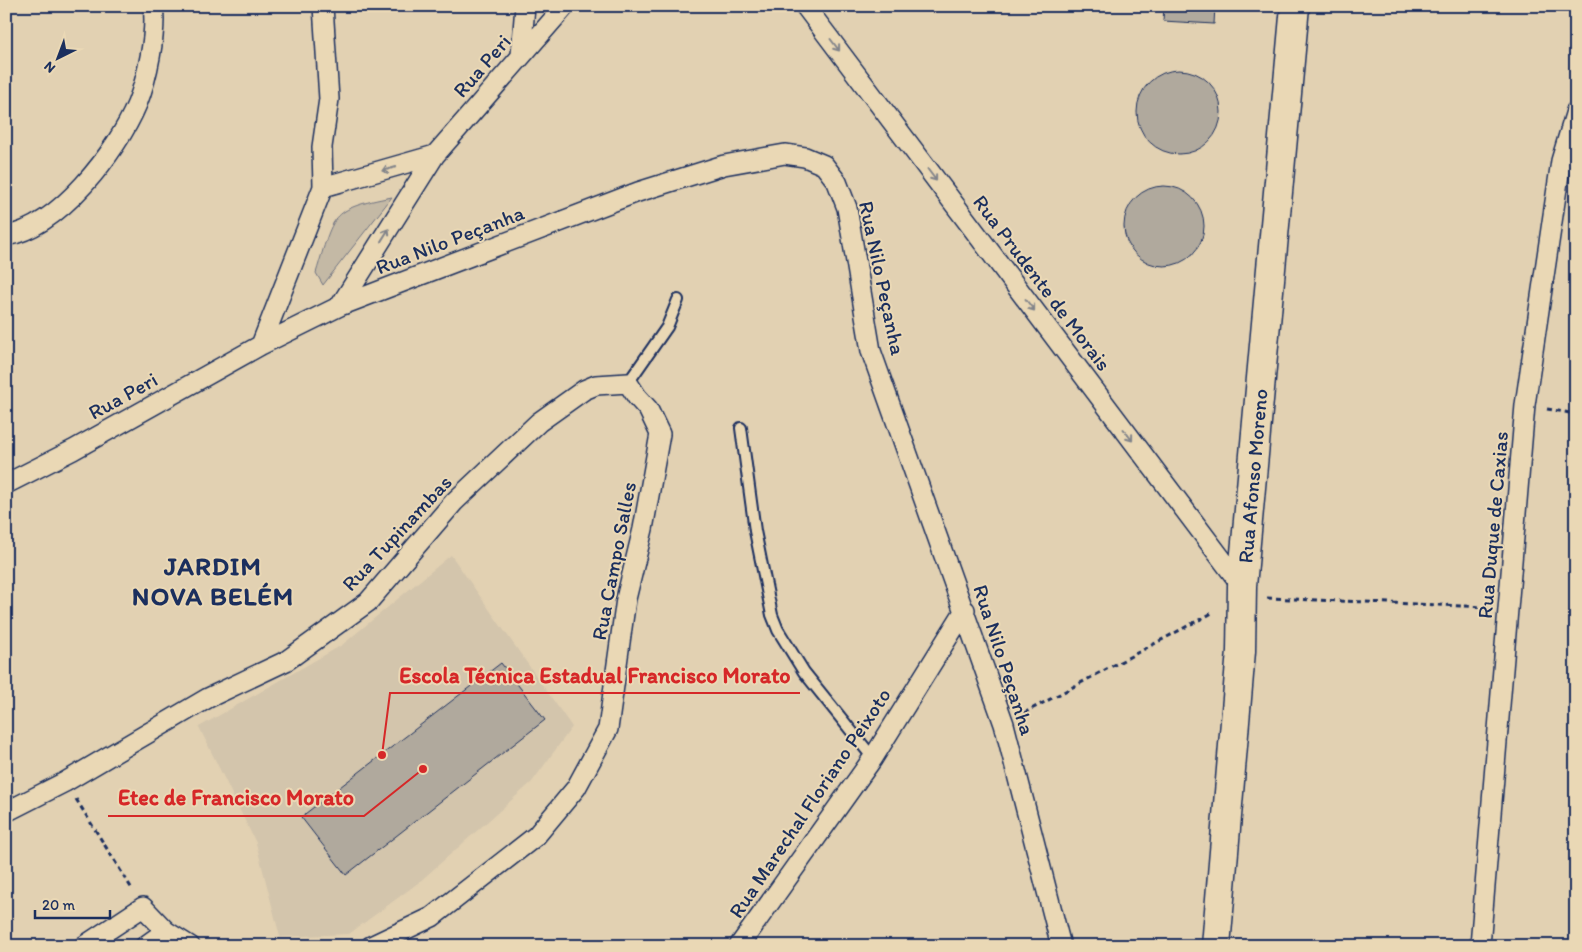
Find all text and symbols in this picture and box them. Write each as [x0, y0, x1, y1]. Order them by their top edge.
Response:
street label: Rua Peri [448, 29, 516, 102]
north arrow [32, 32, 82, 82]
one-way arrow [829, 38, 840, 51]
text: N [40, 58, 59, 77]
one-way arrow [381, 164, 397, 174]
one-way arrow [927, 168, 938, 181]
street label: Rua Prudente de Morais [968, 190, 1117, 376]
street label: Rua Nilo Peçanha [854, 199, 911, 357]
street label: Rua Nilo Peçanha [372, 200, 528, 279]
one-way arrow [380, 228, 390, 242]
one-way arrow [1025, 298, 1035, 312]
street label: Rua Peri [84, 366, 162, 425]
street label: Rua Afonso Moreno [1232, 388, 1273, 564]
one-way arrow [1123, 428, 1133, 442]
street label: Rua Duque de Caxias [1472, 430, 1513, 620]
street label: Rua Tupinambas [336, 469, 457, 596]
street label: Rua Campo Salles [586, 480, 641, 642]
district label: JARDIM NOVA BELÉM [132, 550, 294, 612]
street label: Rua Nilo Peçanha [968, 581, 1041, 738]
callout: Escola Técnica Estadual Francisco Morato [390, 656, 800, 693]
text: Escola Técnica Estadual Francisco Morato [399, 662, 791, 689]
street label: Rua Marechal Floriano Peixoto [723, 683, 896, 922]
callout: Etec de Francisco Morato [108, 779, 364, 816]
text: Etec de Francisco Morato [118, 784, 354, 811]
scale bar [35, 887, 110, 919]
text: 20 m [42, 896, 76, 914]

